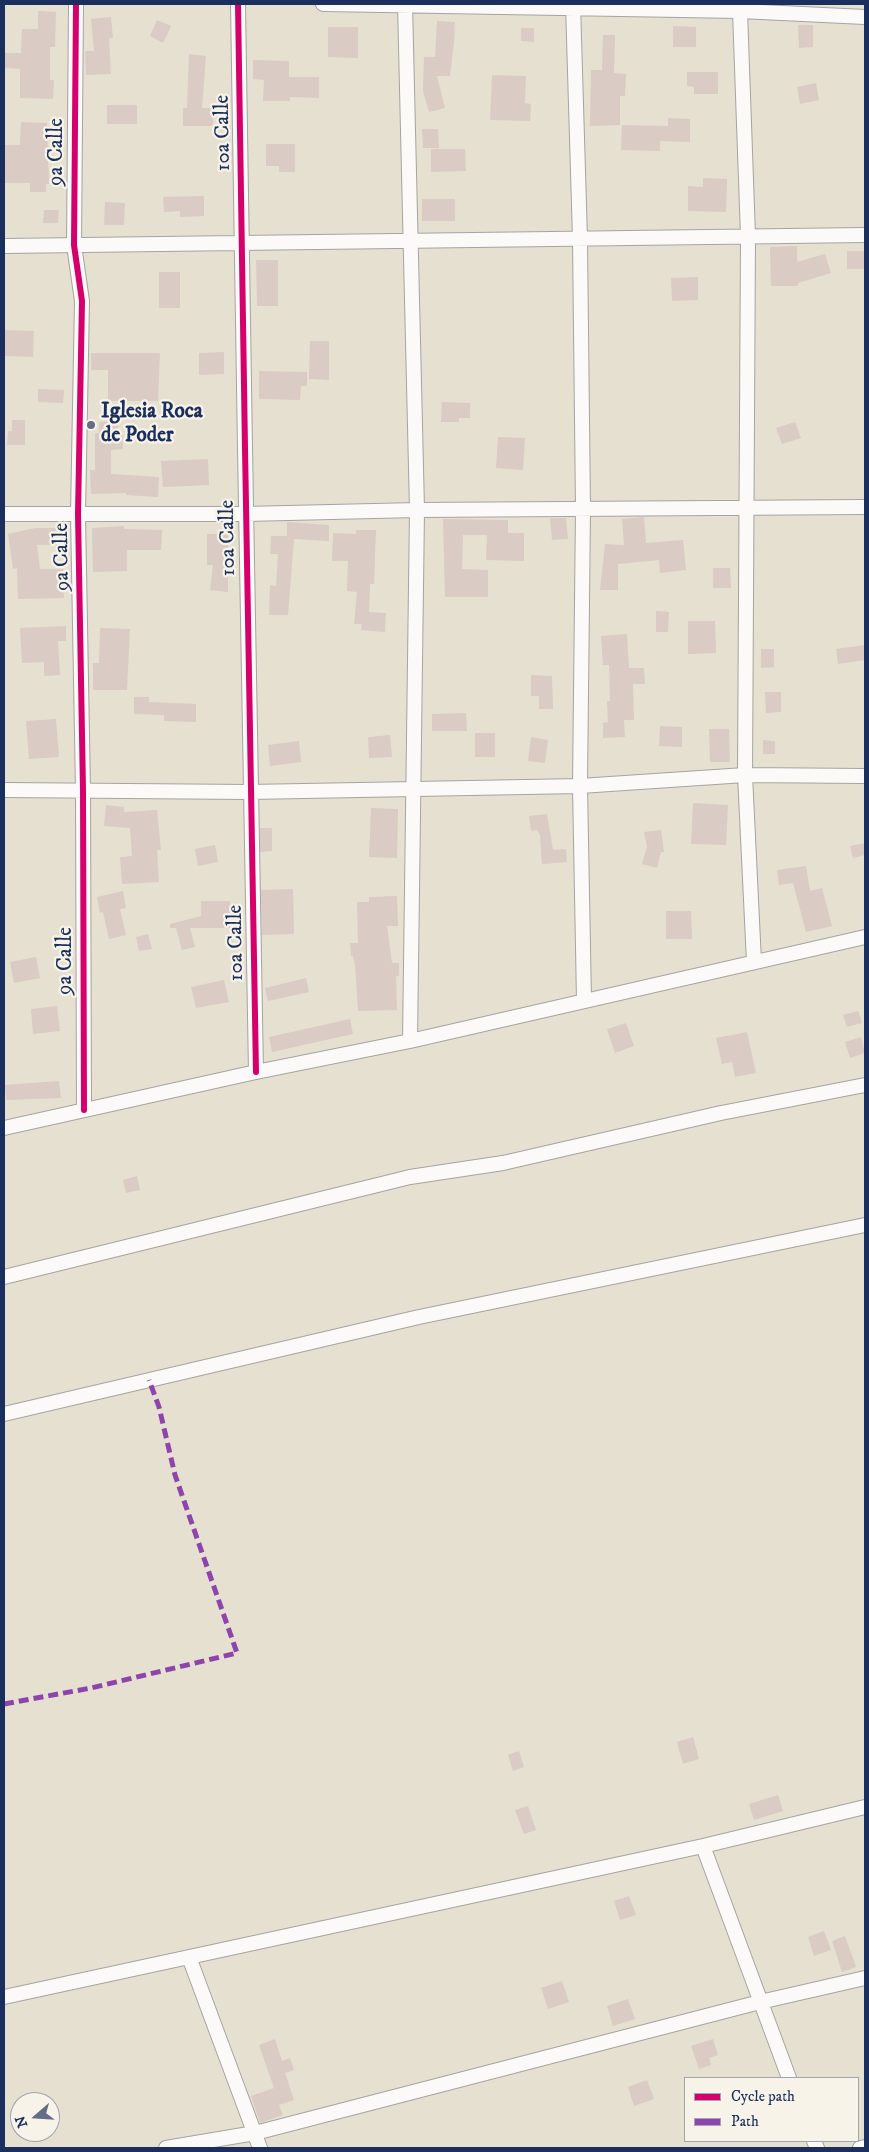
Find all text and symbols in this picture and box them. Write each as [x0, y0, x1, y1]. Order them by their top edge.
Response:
street label: 10a Calle [211, 95, 237, 171]
street label: 9a Calle [45, 118, 71, 186]
place label: Iglesia Roca de Poder [101, 400, 203, 450]
marker: Iglesia Roca de Poder [85, 419, 97, 431]
street label: 10a Calle [216, 500, 242, 576]
street label: 9a Calle [50, 523, 76, 591]
street label: 10a Calle [224, 905, 250, 981]
street label: 9a Calle [54, 927, 80, 995]
legend [684, 2077, 859, 2142]
text: Cycle path [731, 2087, 795, 2106]
north arrow [10, 2092, 60, 2142]
text: Path [731, 2112, 759, 2131]
text: N [11, 2113, 32, 2130]

